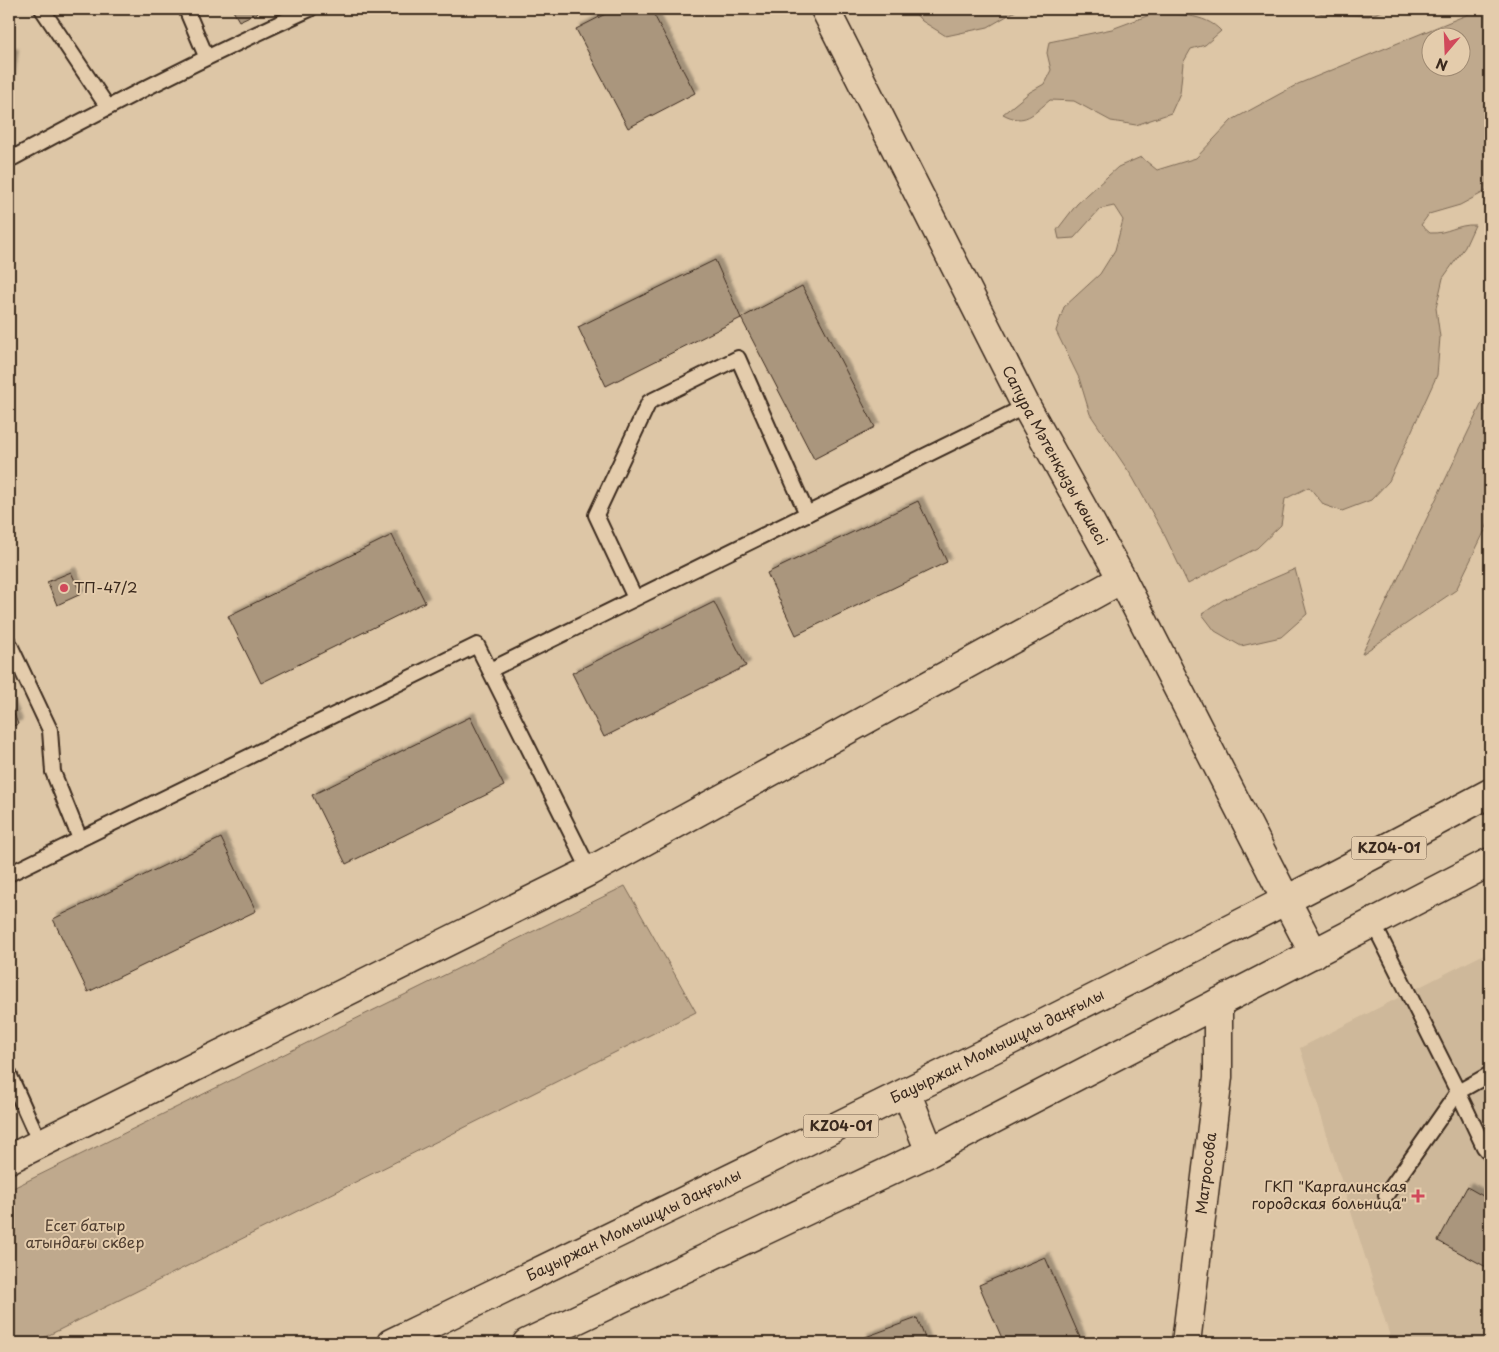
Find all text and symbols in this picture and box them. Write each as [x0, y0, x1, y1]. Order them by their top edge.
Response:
north arrow [1422, 28, 1472, 78]
text: N [1433, 53, 1450, 76]
street label: Сапура Мәтенқызы көшесі [997, 361, 1114, 549]
place label: ТП-47/2 [74, 575, 138, 598]
marker: ТП-47/2 [58, 582, 70, 594]
road number: KZ04-01 [1352, 836, 1426, 860]
street label: Бауыржан Момышұлы даңғылы [886, 982, 1108, 1108]
road number: KZ04-01 [804, 1114, 878, 1138]
street label: Матросова [1189, 1130, 1221, 1215]
street label: Бауыржан Момышұлы даңғылы [522, 1162, 745, 1286]
place label: ГКП "Каргалинская городская больница" [1251, 1174, 1407, 1214]
marker: ГКП "Каргалинская городская больница" [1411, 1189, 1425, 1203]
park label: Есет батыр атындағы сквер [26, 1213, 144, 1253]

